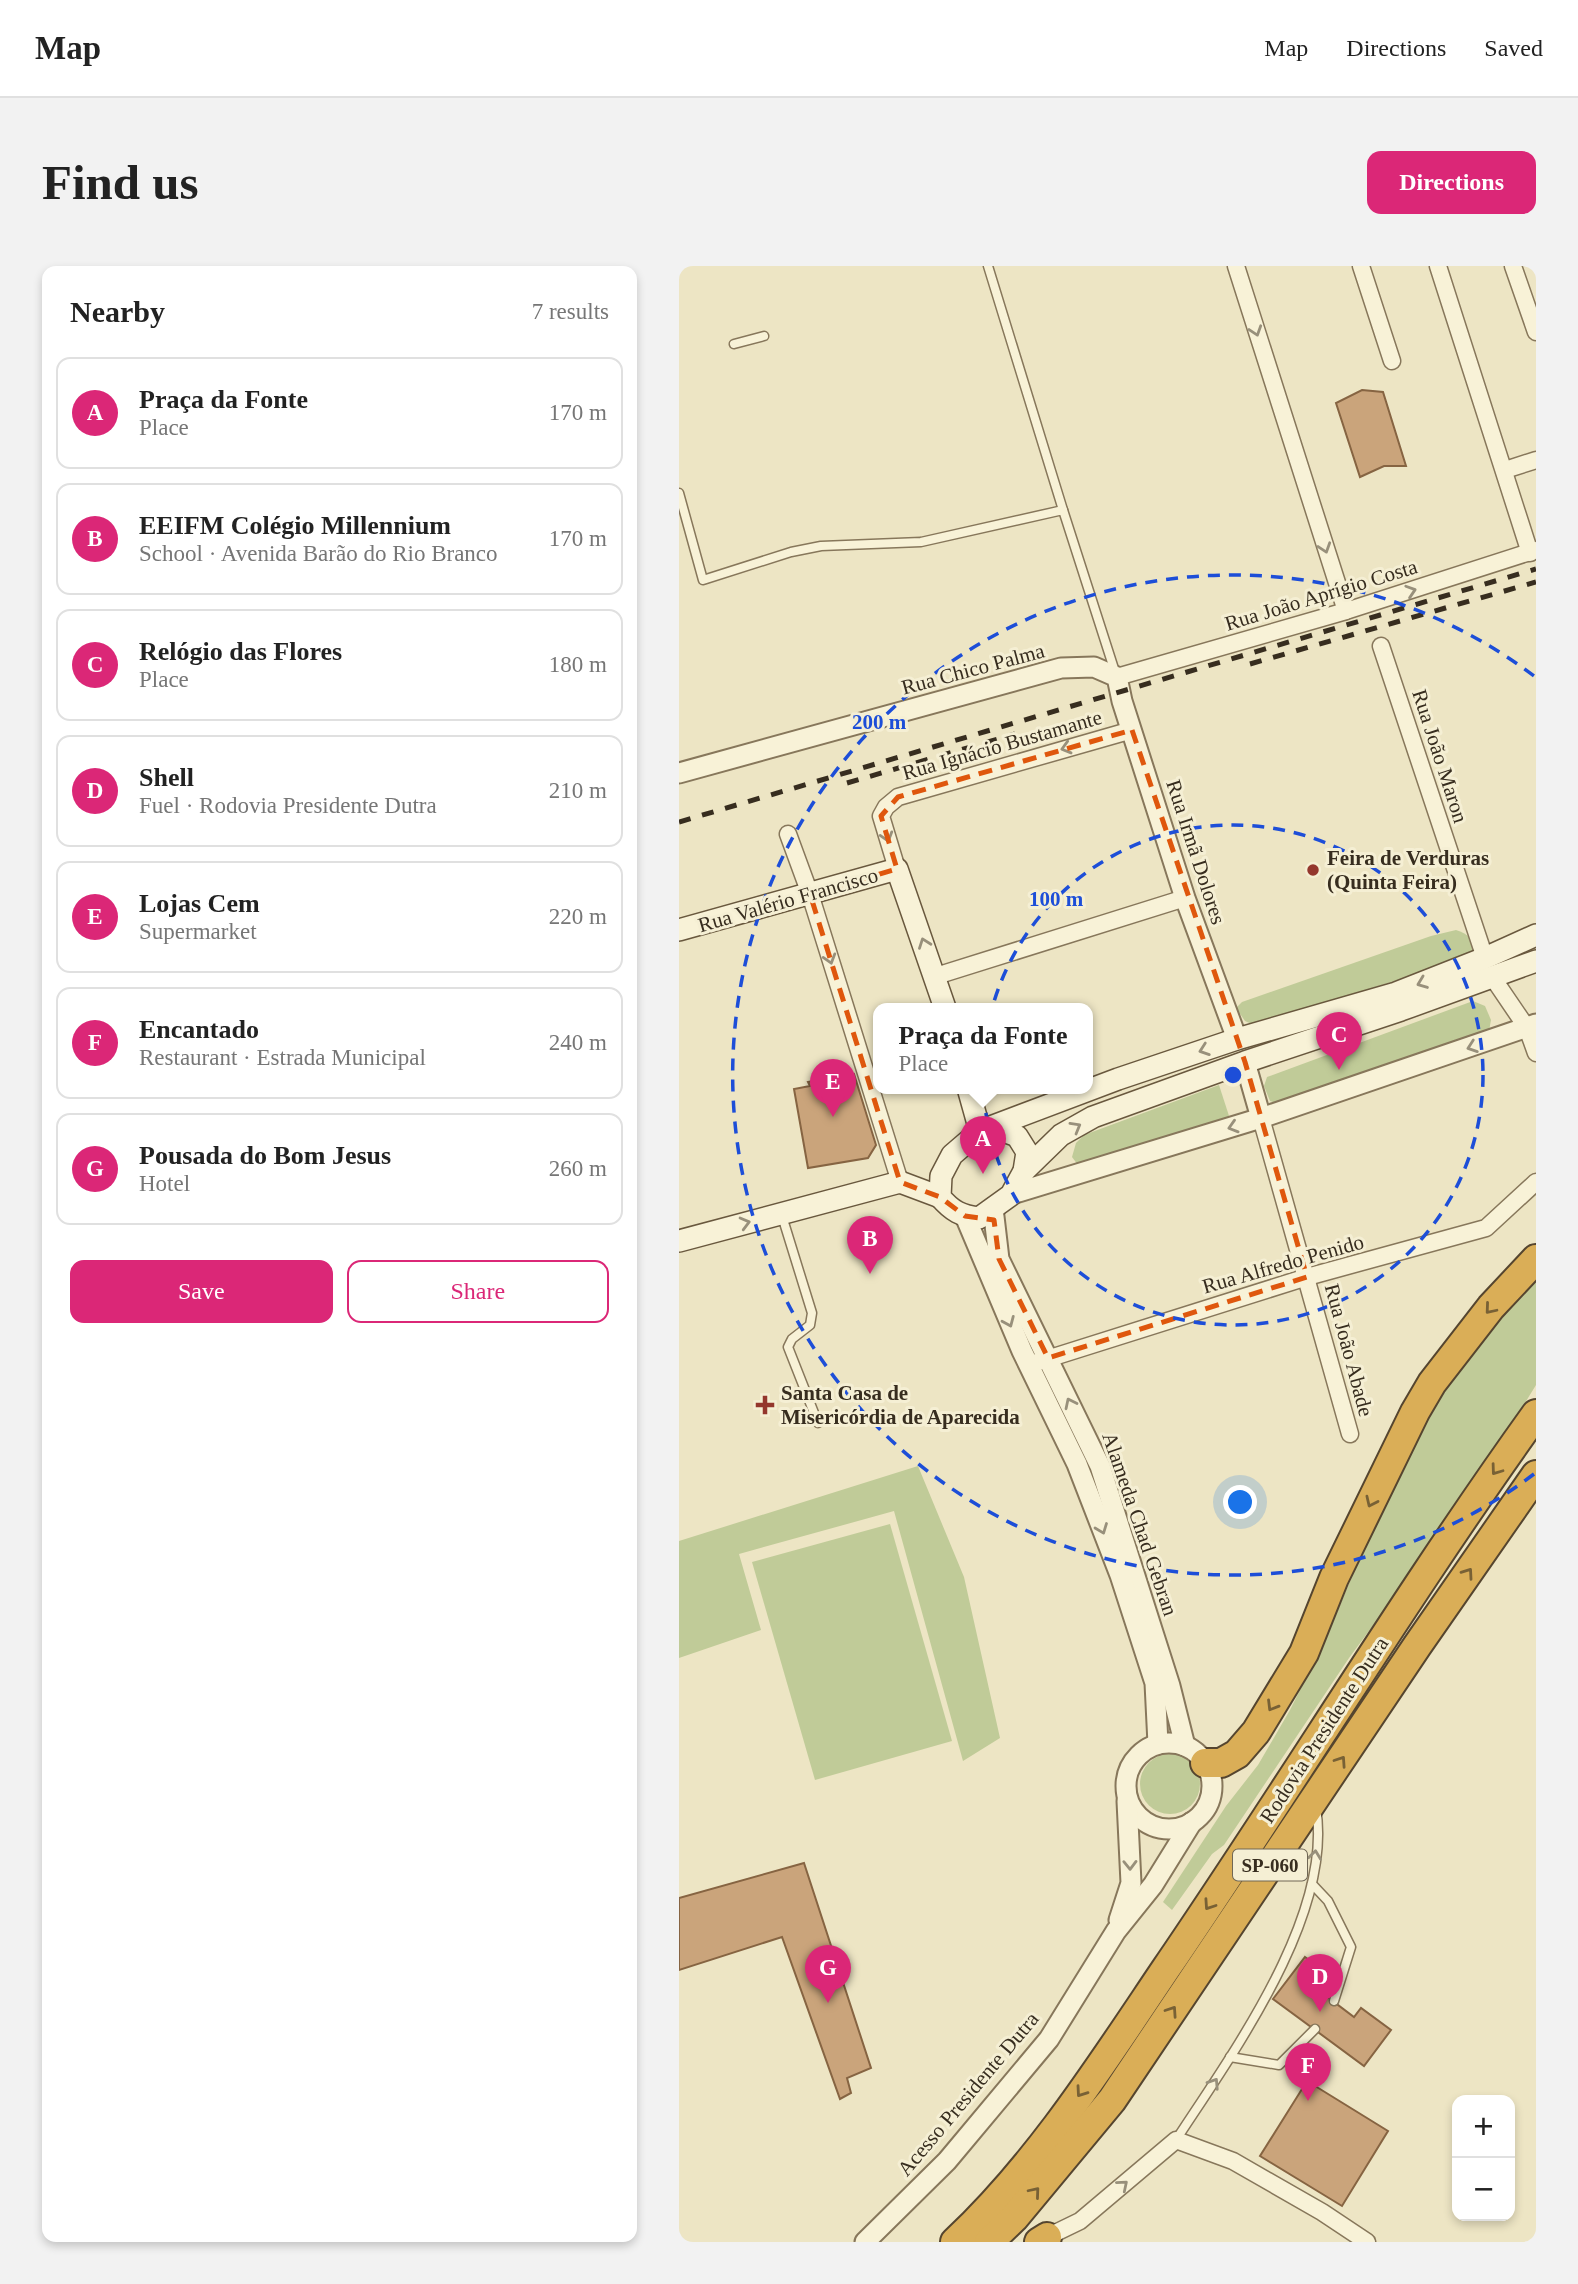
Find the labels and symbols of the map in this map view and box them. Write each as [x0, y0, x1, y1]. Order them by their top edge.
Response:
one-way arrow [1248, 325, 1263, 337]
one-way arrow [1317, 541, 1332, 553]
street label: Rua João Aprígio Costa [1222, 554, 1421, 636]
one-way arrow [1404, 584, 1416, 599]
street label: Rua Chico Palma [899, 638, 1048, 700]
street label: Rua João Maron [1407, 686, 1473, 826]
street label: Rua Ignácio Bustamante [899, 705, 1105, 785]
text: 200 m [852, 710, 907, 734]
one-way arrow [1060, 740, 1072, 755]
street label: Rua Irmã Dolores [1161, 777, 1231, 927]
one-way arrow [879, 831, 894, 843]
place label: Feira de Verduras (Quinta Feira) [1327, 846, 1489, 894]
marker: Feira de Verduras (Quinta Feira) [1305, 862, 1321, 878]
street label: Rua Valério Francisco [695, 863, 881, 937]
text: 100 m [1029, 887, 1084, 911]
one-way arrow [918, 937, 932, 949]
one-way arrow [822, 952, 836, 965]
one-way arrow [1416, 975, 1428, 989]
pin: C [1316, 1012, 1362, 1070]
one-way arrow [1466, 1039, 1478, 1053]
one-way arrow [1199, 1042, 1211, 1056]
pin: E [810, 1059, 856, 1117]
centre of rings [1221, 1063, 1245, 1087]
pin: A [960, 1116, 1006, 1174]
one-way arrow [1227, 1118, 1239, 1133]
one-way arrow [1068, 1122, 1081, 1135]
pin: B [847, 1216, 893, 1274]
one-way arrow [739, 1217, 751, 1231]
street label: Rua Alfredo Penido [1200, 1229, 1366, 1299]
street label: Rua João Abade [1320, 1281, 1378, 1419]
one-way arrow [1486, 1301, 1498, 1314]
one-way arrow [1001, 1314, 1015, 1327]
place label: Santa Casa de Misericórdia de Aparecida [781, 1381, 1020, 1429]
marker: Santa Casa de Misericórdia de Aparecida [755, 1395, 775, 1415]
one-way arrow [1064, 1398, 1078, 1410]
street label: Alameda Chad Gebran [1097, 1429, 1183, 1619]
one-way arrow [1492, 1462, 1504, 1475]
your location [1223, 1485, 1257, 1519]
one-way arrow [1366, 1495, 1380, 1507]
one-way arrow [1094, 1522, 1108, 1534]
one-way arrow [1460, 1567, 1473, 1580]
street label: Rodovia Presidente Dutra [1255, 1632, 1394, 1828]
one-way arrow [1267, 1699, 1280, 1712]
one-way arrow [1332, 1756, 1345, 1769]
road number: SP-060 [1233, 1849, 1307, 1880]
one-way arrow [1308, 1850, 1323, 1861]
one-way arrow [1122, 1860, 1138, 1871]
one-way arrow [1205, 1898, 1218, 1911]
pin: G [805, 1945, 851, 2003]
pin: D [1297, 1954, 1343, 2012]
one-way arrow [1164, 2006, 1177, 2019]
street label: Acesso Presidente Dutra [892, 2007, 1044, 2181]
pin: F [1285, 2043, 1331, 2101]
one-way arrow [1205, 2078, 1218, 2091]
one-way arrow [1077, 2084, 1089, 2097]
one-way arrow [1115, 2181, 1128, 2193]
one-way arrow [1027, 2187, 1039, 2200]

